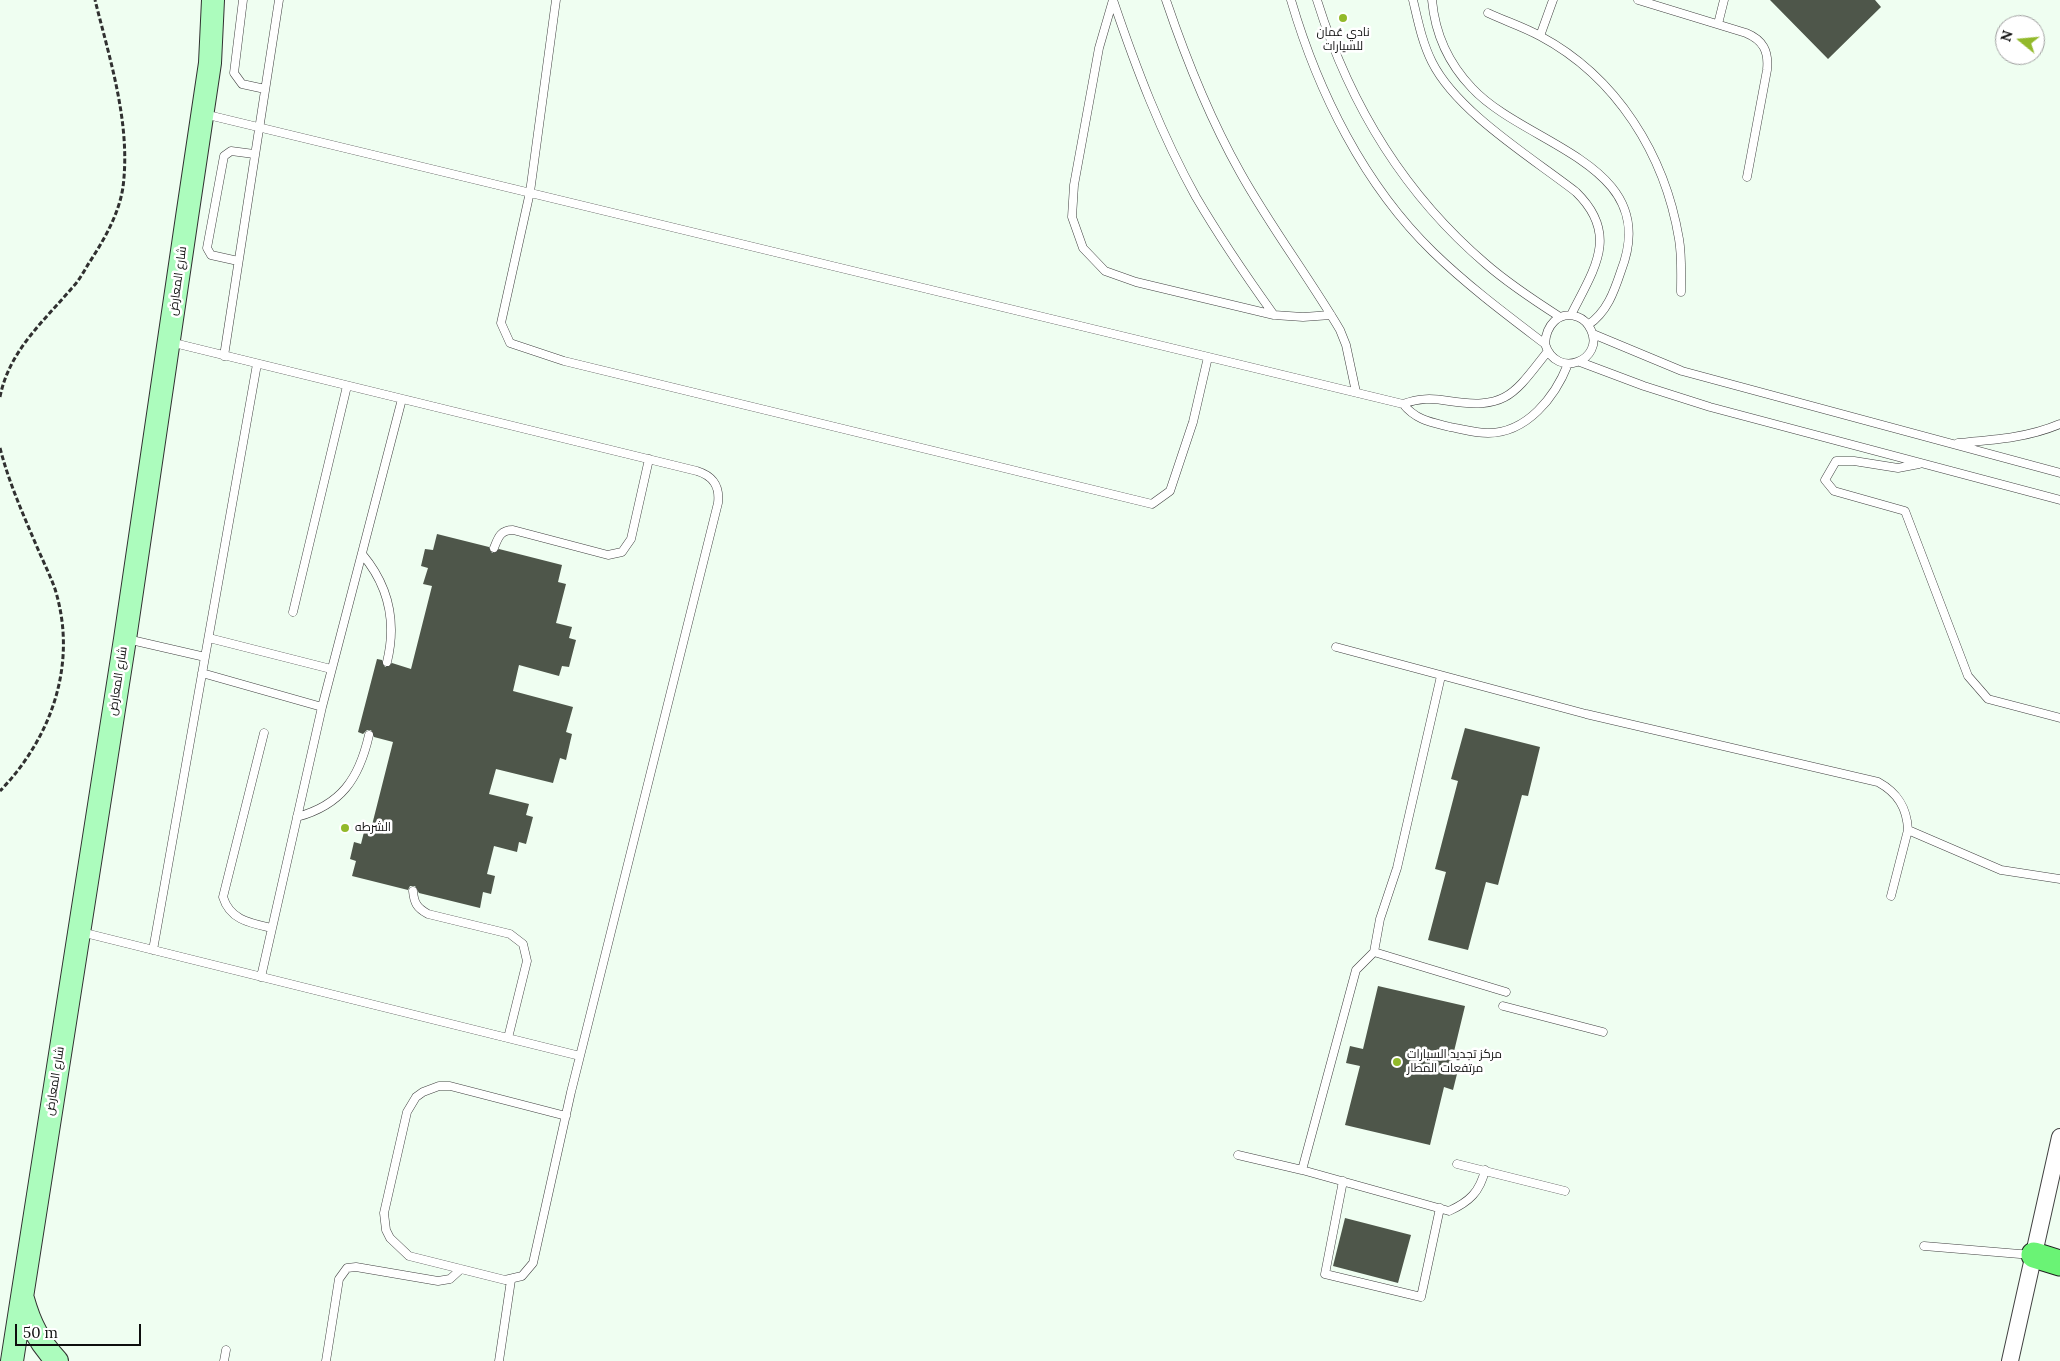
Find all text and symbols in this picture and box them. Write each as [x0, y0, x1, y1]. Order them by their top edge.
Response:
marker: نادي عُمان للسيارات [1337, 12, 1349, 24]
north arrow [1995, 15, 2045, 65]
place label: نادي عُمان للسيارات [1316, 26, 1370, 54]
text: N [1996, 28, 2017, 44]
street label: شارع المعارض [166, 246, 190, 316]
street label: شارع المعارض [105, 645, 131, 717]
place label: الشرطه [355, 821, 391, 835]
marker: الشرطه [339, 822, 351, 834]
street label: شارع المعارض [42, 1045, 68, 1117]
place label: مركز تجديد السيارات مرتفعات المطار [1407, 1048, 1502, 1076]
marker: مركز تجديد السيارات مرتفعات المطار [1391, 1056, 1403, 1068]
scale bar [18, 1314, 144, 1346]
text: 50 m [23, 1323, 58, 1342]

